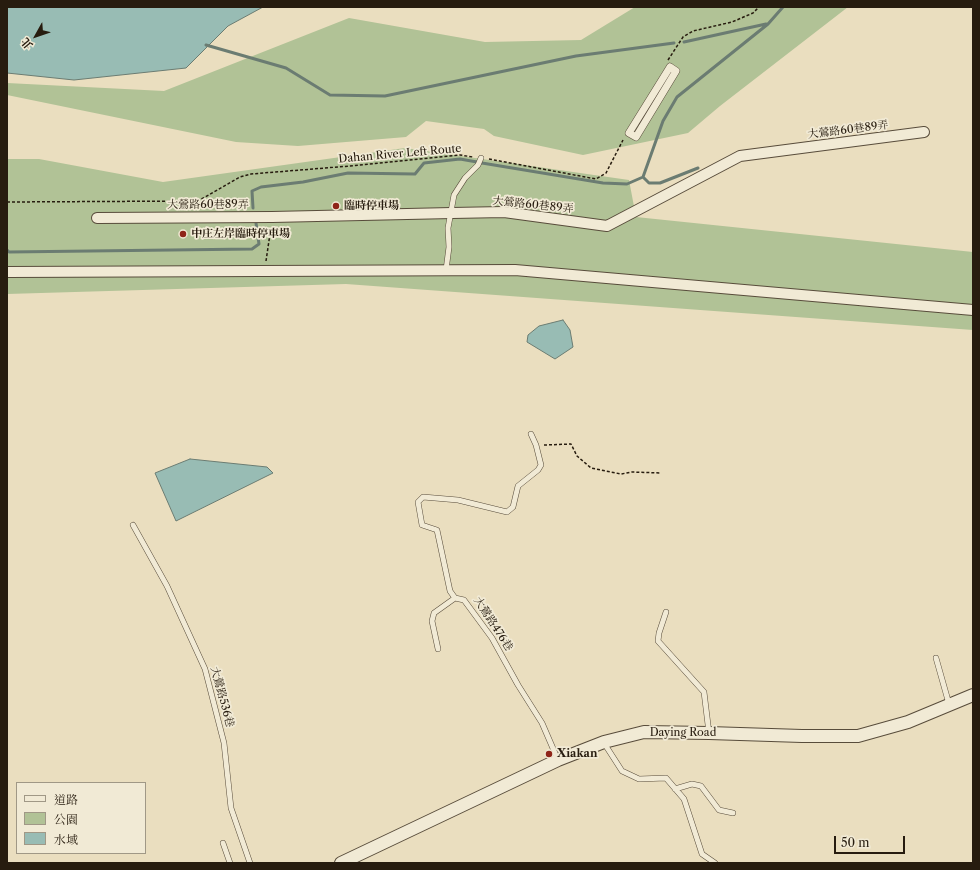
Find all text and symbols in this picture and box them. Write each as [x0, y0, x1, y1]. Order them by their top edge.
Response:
north arrow [16, 16, 56, 56]
text: 北 [18, 35, 36, 52]
street label: 大鶯路60巷89弄 [807, 118, 889, 142]
street label: Dahan River Left Route [338, 142, 462, 166]
street label: 大鶯路60巷89弄 [492, 194, 574, 216]
street label: 大鶯路60巷89弄 [167, 198, 249, 212]
place label: 臨時停車場 [344, 199, 399, 213]
marker: 臨時停車場 [331, 201, 341, 211]
place label: 中庄左岸臨時停車場 [191, 227, 290, 241]
marker: 中庄左岸臨時停車場 [178, 229, 188, 239]
street label: 大鶯路476巷 [471, 594, 515, 654]
street label: 大鶯路536巷 [208, 665, 236, 729]
street label: Daying Road [650, 726, 716, 740]
place label: Xiakan [557, 747, 597, 761]
marker: Xiakan [544, 749, 554, 759]
legend [16, 782, 146, 854]
text: 道路 [54, 792, 78, 807]
text: 公園 [54, 812, 78, 827]
scale bar [836, 828, 907, 854]
text: 水域 [54, 832, 78, 847]
text: 50 m [841, 835, 870, 850]

